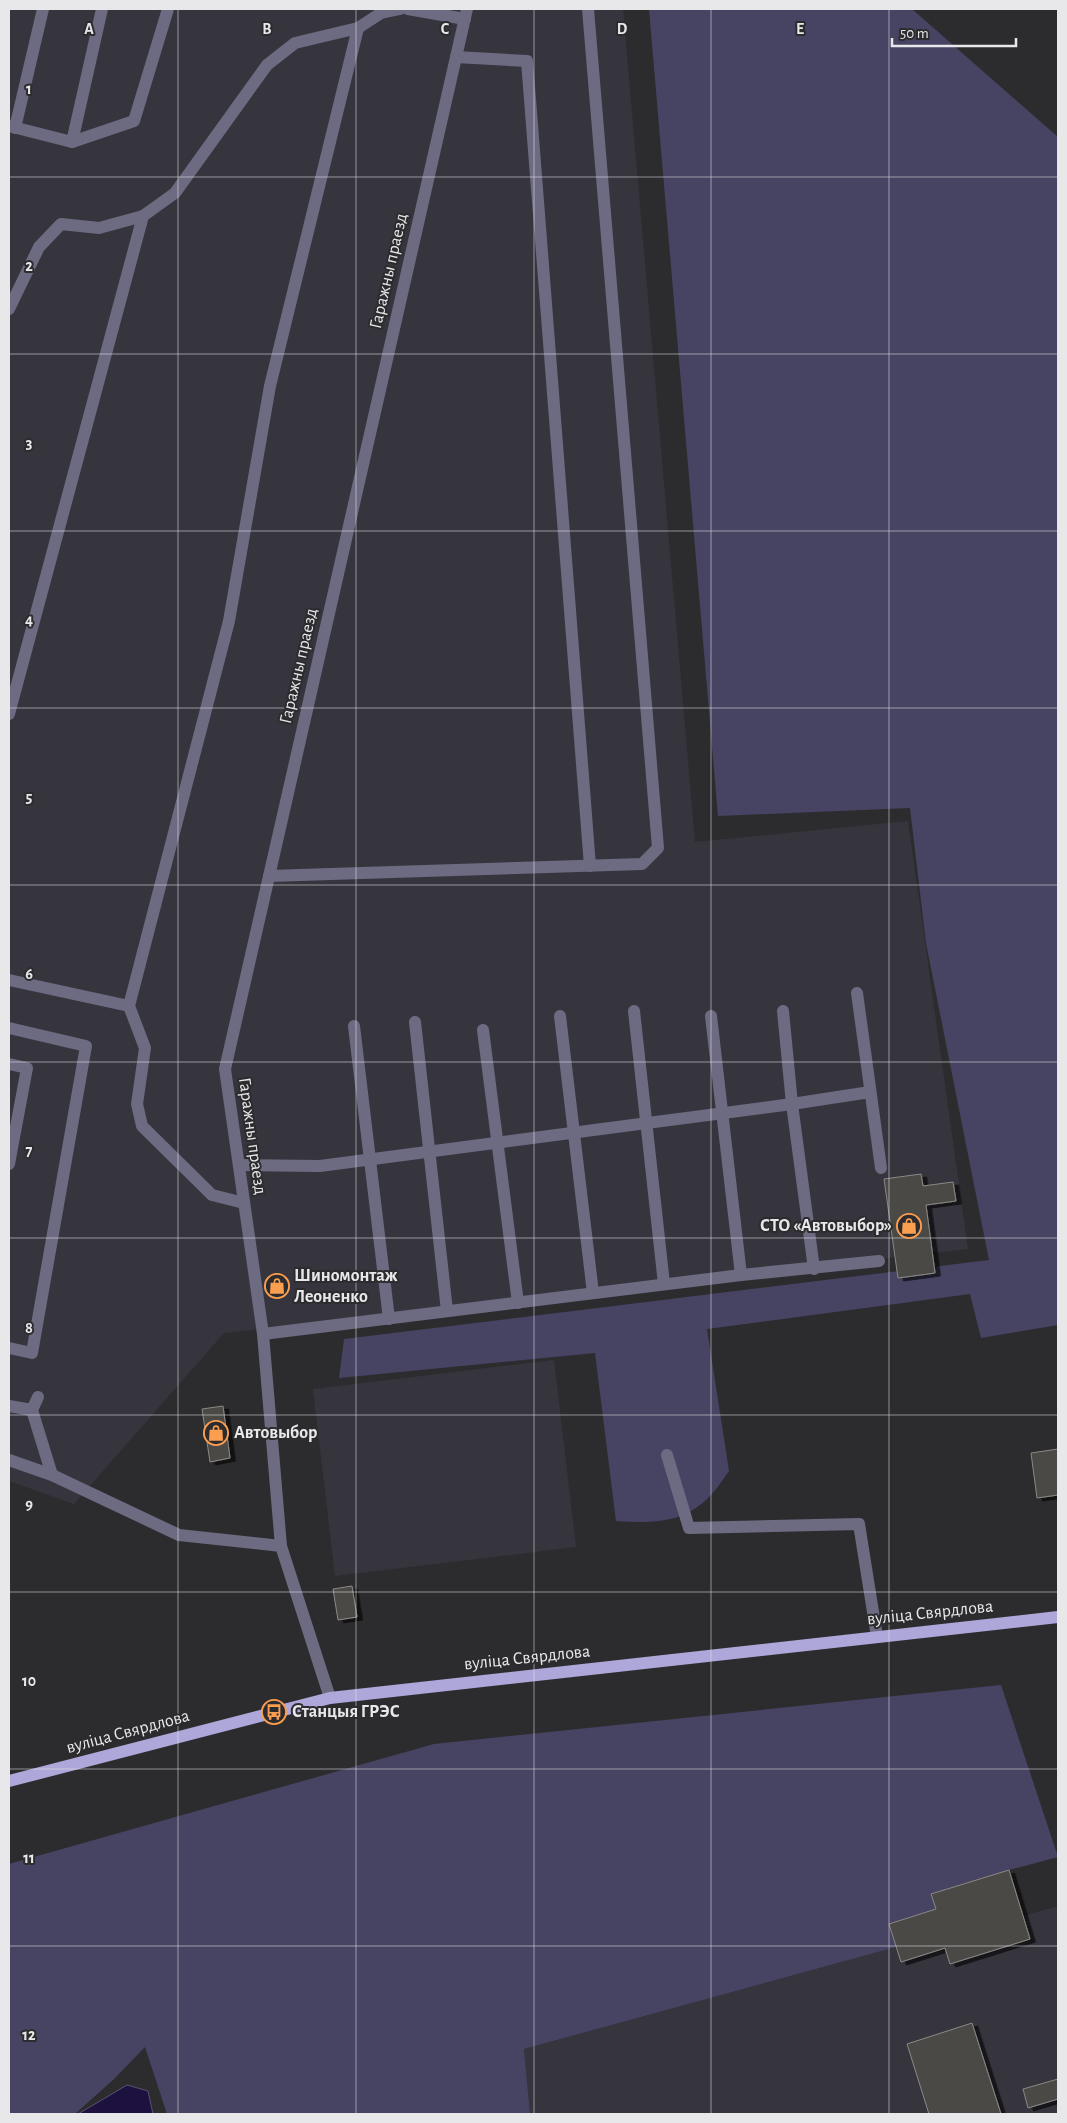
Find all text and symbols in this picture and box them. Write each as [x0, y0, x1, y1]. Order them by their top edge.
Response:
scale bar [892, 15, 1016, 47]
text: A [84, 21, 94, 37]
text: B [262, 21, 272, 37]
text: C [441, 21, 450, 37]
text: D [617, 21, 628, 37]
text: E [796, 21, 804, 37]
text: 50 m [900, 26, 929, 41]
text: 1 [26, 81, 32, 97]
street label: Гаражны праезд [367, 211, 411, 331]
text: 2 [25, 258, 33, 274]
text: 3 [26, 435, 33, 451]
street label: Гаражны праезд [277, 606, 321, 726]
text: 4 [25, 612, 33, 628]
text: 5 [26, 789, 33, 805]
text: 6 [25, 966, 33, 982]
street label: Гаражны праезд [235, 1076, 269, 1196]
text: 7 [26, 1143, 33, 1159]
shop icon: СТО «Автовыбор» [896, 1213, 922, 1239]
place label: СТО «Автовыбор» [760, 1217, 892, 1235]
place label: Шиномонтаж Леоненко [294, 1267, 398, 1306]
shop icon: Шиномонтаж Леоненко [264, 1273, 290, 1299]
text: 8 [25, 1320, 33, 1336]
shop icon: Автовыбор [203, 1420, 229, 1446]
place label: Автовыбор [234, 1424, 317, 1442]
text: 9 [25, 1496, 33, 1512]
street label: вуліца Свярдлова [866, 1597, 994, 1629]
street label: вуліца Свярдлова [463, 1642, 591, 1674]
text: 10 [22, 1673, 36, 1689]
bus stop icon: Станцыя ГРЭС [261, 1699, 287, 1725]
place label: Станцыя ГРЭС [292, 1703, 400, 1721]
street label: вуліца Свярдлова [64, 1707, 192, 1757]
text: 11 [23, 1850, 35, 1866]
text: 12 [22, 2027, 36, 2043]

